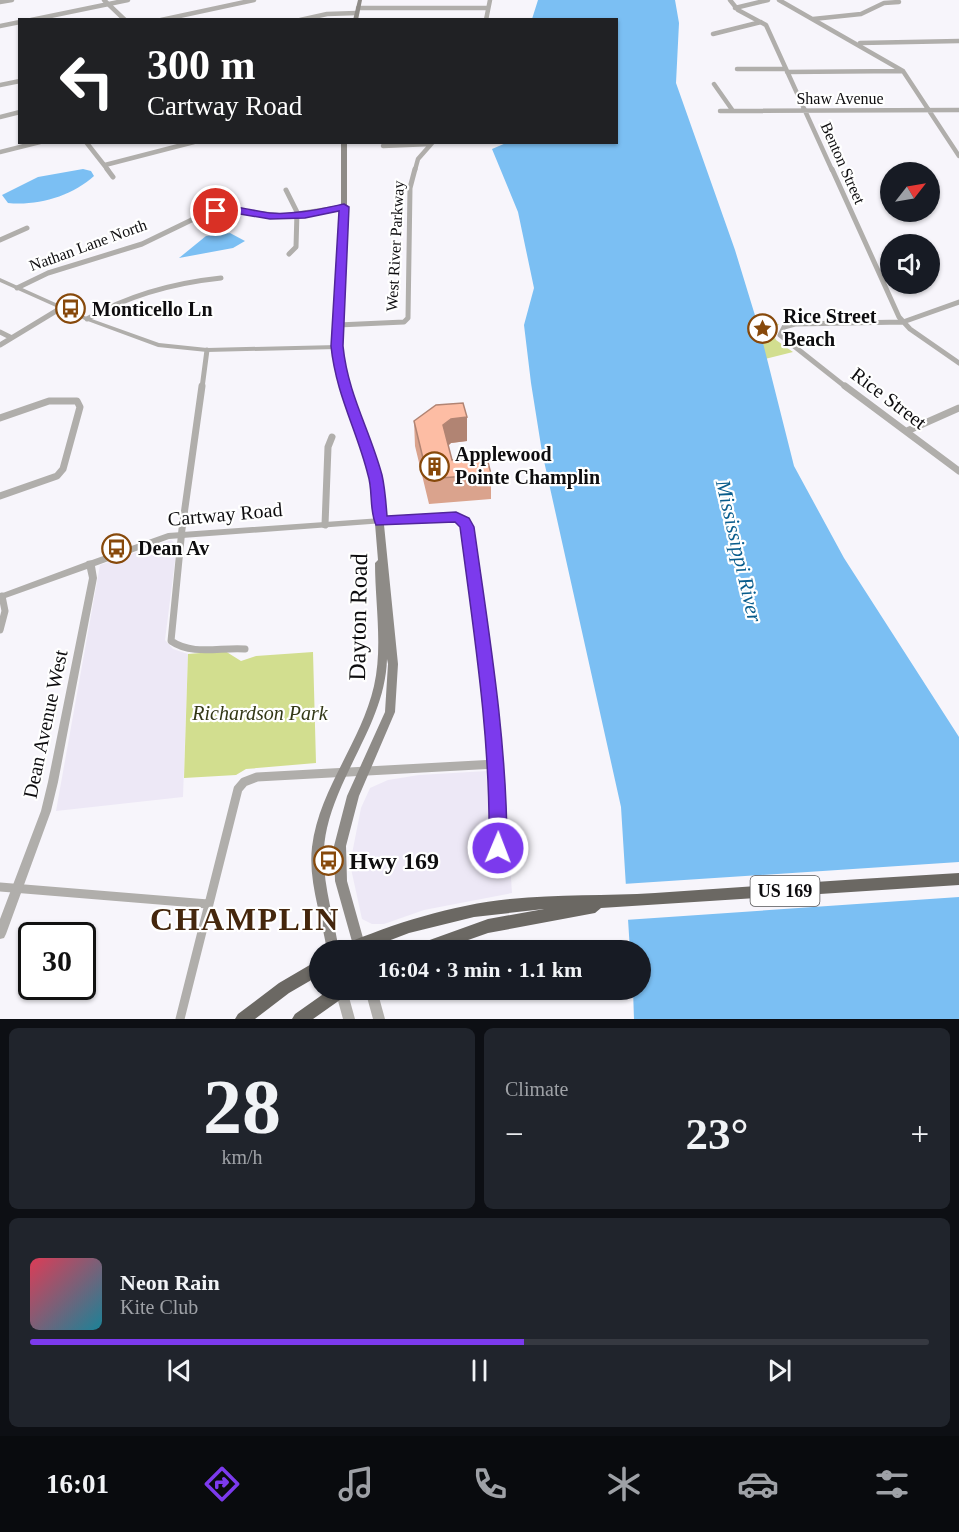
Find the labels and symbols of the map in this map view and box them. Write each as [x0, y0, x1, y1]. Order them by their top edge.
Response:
street label: Shaw Avenue [796, 90, 884, 107]
street label: Benton Street [817, 120, 869, 207]
north arrow [880, 162, 940, 222]
street label: West River Parkway [383, 180, 408, 312]
pin [190, 185, 241, 236]
street label: Nathan Lane North [27, 216, 149, 274]
bus stop icon: Monticello Ln [55, 293, 87, 325]
place label: Monticello Ln [92, 298, 213, 320]
place label: Rice Street Beach [783, 305, 877, 350]
place icon: Rice Street Beach [746, 312, 778, 344]
street label: Rice Street [847, 363, 931, 434]
place label: Applewood Pointe Champlin [455, 443, 600, 489]
building icon: Applewood Pointe Champlin [418, 450, 450, 482]
water label: Mississippi River [711, 477, 767, 625]
street label: Cartway Road [167, 498, 283, 531]
bus stop icon: Dean Av [101, 532, 133, 564]
place label: Dean Av [138, 537, 209, 559]
street label: Dayton Road [344, 553, 372, 681]
street label: Dean Avenue West [19, 647, 72, 800]
park label: Richardson Park [191, 702, 329, 724]
position arrow [466, 816, 530, 880]
bus stop icon: Hwy 169 [312, 845, 344, 877]
place label: Hwy 169 [349, 848, 439, 874]
road number: US 169 [750, 876, 820, 906]
district label: CHAMPLIN [150, 901, 340, 937]
speed limit sign: 30 [18, 922, 96, 1000]

